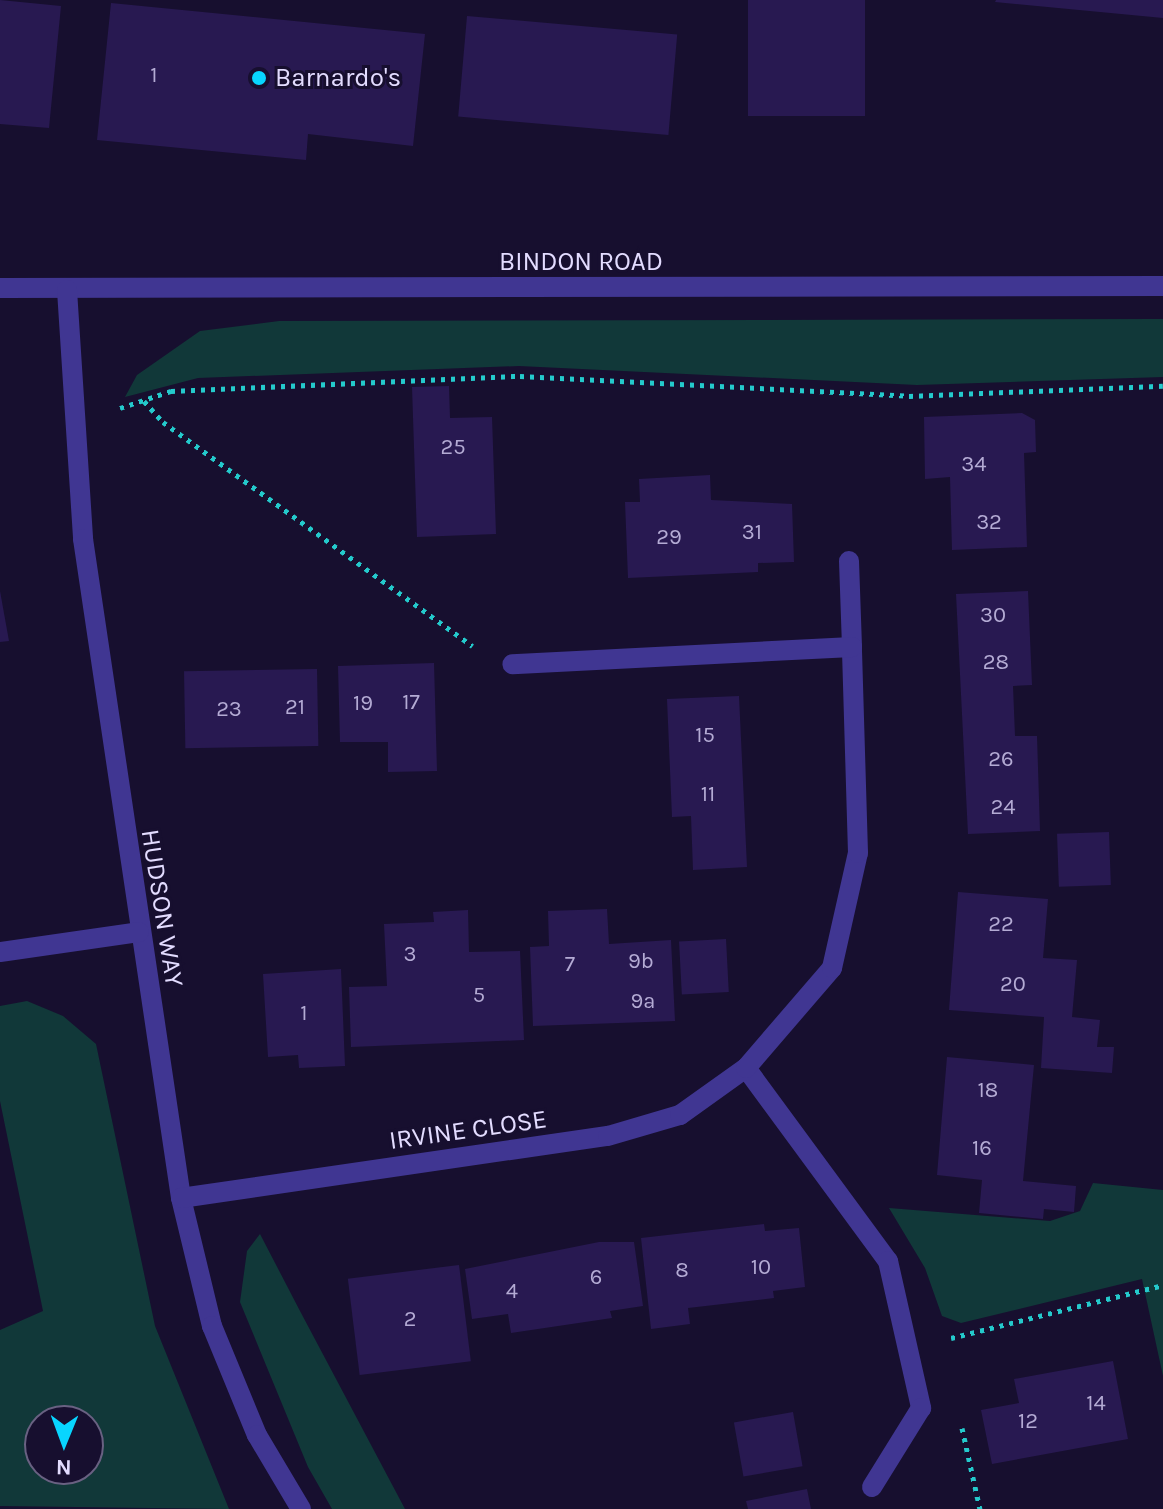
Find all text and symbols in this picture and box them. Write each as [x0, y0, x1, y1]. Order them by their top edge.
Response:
place label: Barnardo's [275, 62, 401, 94]
house number: 1 [150, 63, 158, 89]
marker: Barnardo's [250, 69, 268, 87]
street label: BINDON ROAD [499, 246, 663, 278]
house number: 25 [440, 435, 466, 461]
house number: 34 [961, 452, 987, 478]
house number: 32 [976, 510, 1002, 536]
house number: 31 [742, 520, 762, 546]
house number: 29 [656, 525, 682, 551]
house number: 30 [980, 603, 1006, 629]
house number: 28 [983, 650, 1009, 676]
house number: 17 [402, 690, 420, 716]
house number: 19 [353, 691, 373, 717]
house number: 21 [285, 695, 305, 721]
house number: 23 [216, 697, 242, 723]
house number: 15 [695, 723, 715, 749]
house number: 26 [988, 747, 1014, 773]
house number: 11 [701, 782, 715, 808]
house number: 24 [990, 795, 1016, 821]
street label: HUDSON WAY [134, 827, 190, 989]
house number: 22 [988, 912, 1014, 938]
house number: 3 [404, 942, 416, 968]
house number: 9b [628, 949, 654, 975]
house number: 7 [565, 952, 575, 978]
house number: 20 [1000, 972, 1026, 998]
house number: 5 [473, 983, 485, 1009]
house number: 9a [631, 989, 655, 1015]
house number: 1 [300, 1001, 308, 1027]
house number: 18 [978, 1078, 998, 1104]
street label: IRVINE CLOSE [387, 1103, 549, 1157]
house number: 16 [972, 1136, 992, 1162]
house number: 10 [751, 1255, 771, 1281]
house number: 8 [675, 1258, 689, 1284]
house number: 6 [590, 1265, 602, 1291]
house number: 4 [506, 1279, 518, 1305]
house number: 2 [404, 1307, 416, 1333]
house number: 14 [1086, 1391, 1106, 1417]
north arrow [24, 1405, 104, 1485]
house number: 12 [1018, 1409, 1038, 1435]
text: N [55, 1454, 72, 1480]

